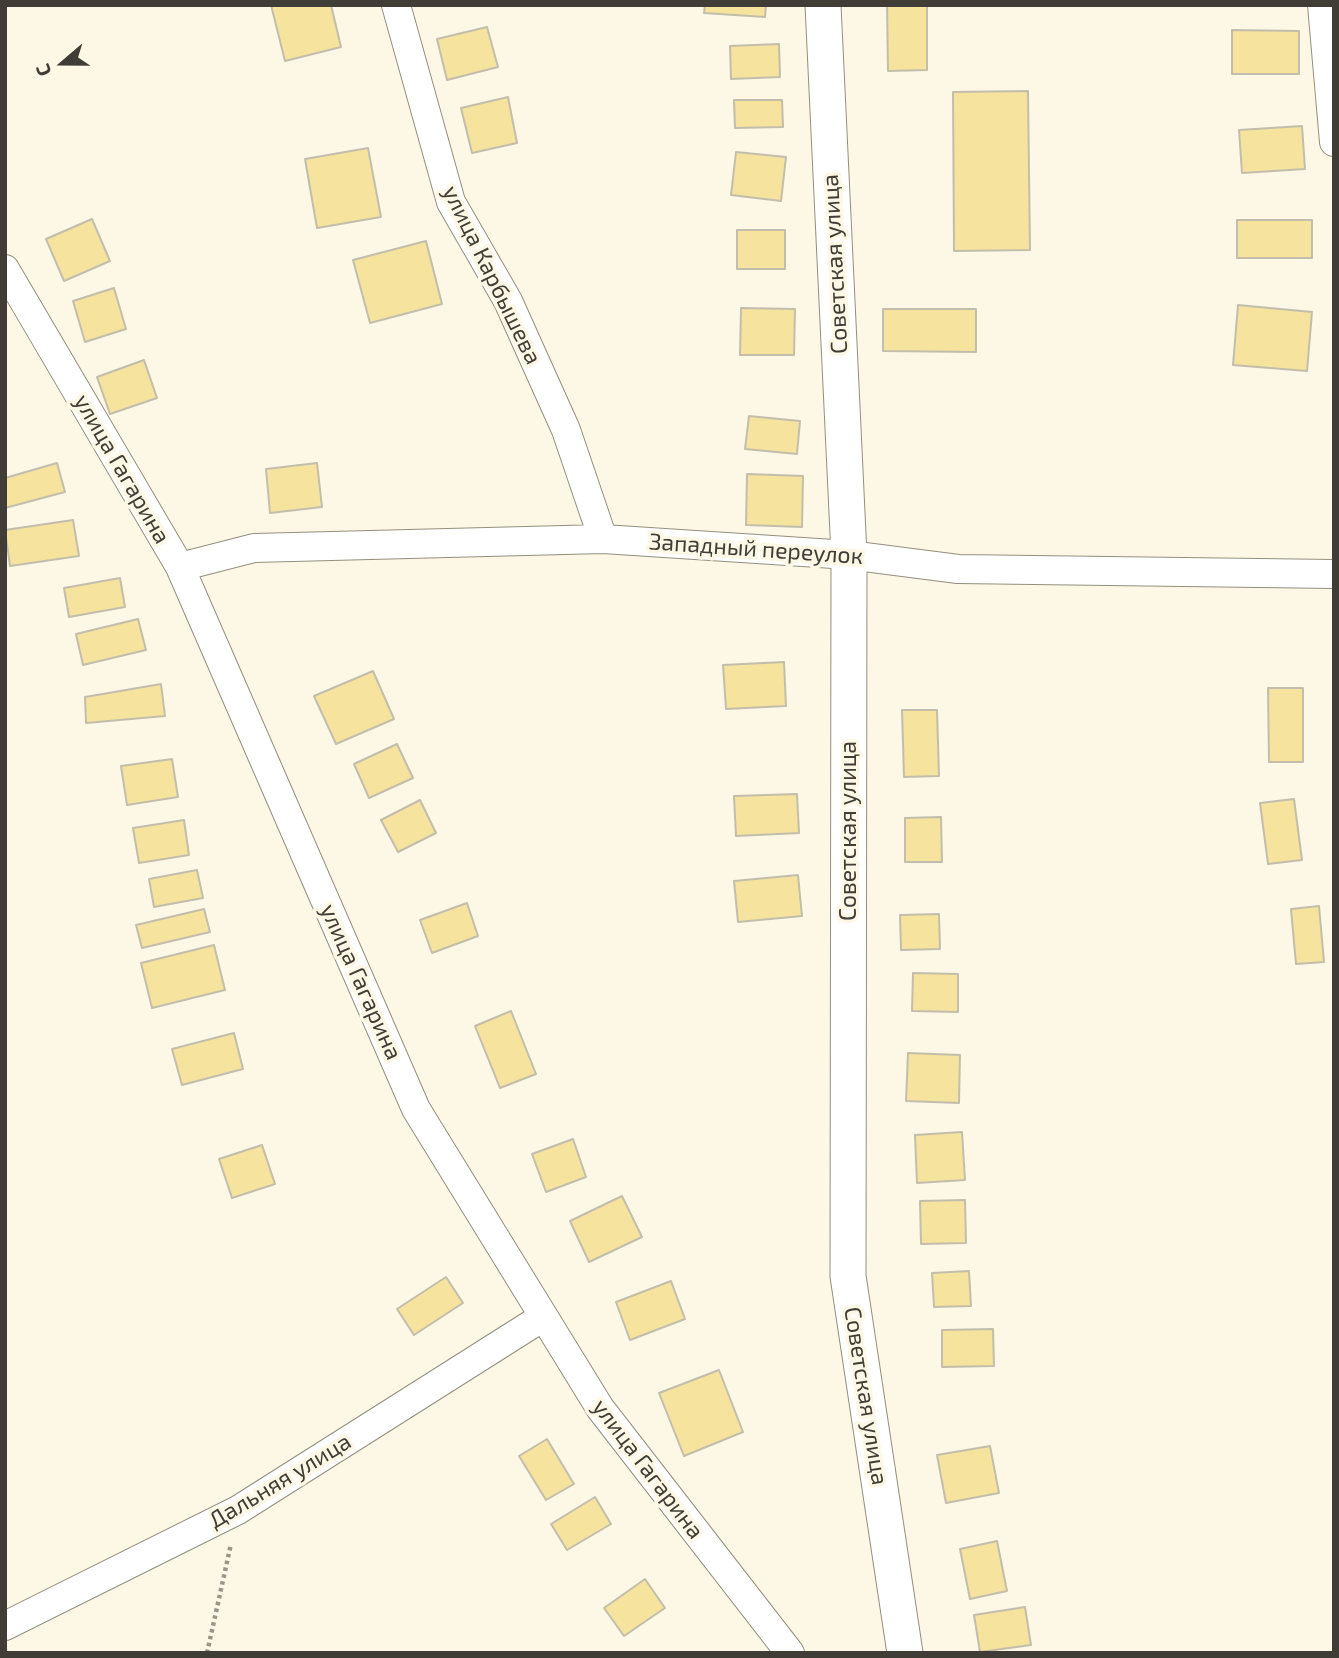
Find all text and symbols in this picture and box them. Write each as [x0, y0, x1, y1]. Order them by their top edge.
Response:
north arrow [28, 28, 98, 98]
text: С [30, 61, 56, 80]
street label: Советская улица [817, 173, 853, 355]
street label: улица Карбышева [437, 181, 547, 369]
street label: улица Гагарина [68, 390, 176, 548]
street label: Западный переулок [648, 528, 864, 570]
street label: Советская улица [834, 741, 862, 921]
street label: улица Гагарина [314, 900, 408, 1064]
street label: Советская улица [838, 1305, 894, 1487]
street label: улица Гагарина [587, 1394, 709, 1544]
street label: Дальняя улица [204, 1428, 356, 1534]

